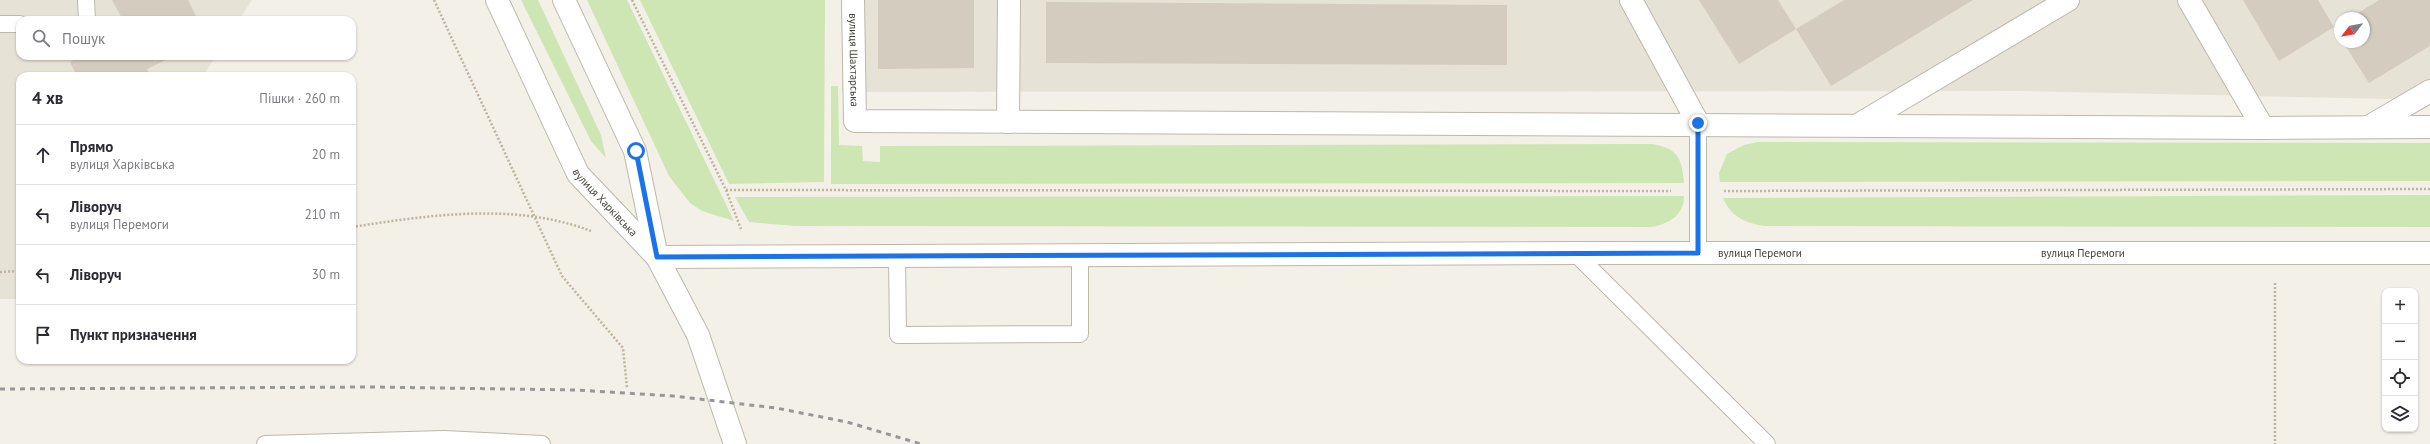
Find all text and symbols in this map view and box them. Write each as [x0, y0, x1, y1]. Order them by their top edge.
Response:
north arrow [2334, 12, 2370, 48]
street label: вулиця Шахтарська [846, 13, 862, 107]
search box [16, 16, 356, 60]
icon: search [30, 27, 52, 49]
text: Пошук [62, 29, 105, 48]
text: 4 хв [32, 87, 63, 109]
text: Пішки · 260 m [259, 90, 340, 107]
route end [1689, 114, 1707, 132]
text: Прямо [70, 137, 113, 156]
route start [627, 142, 645, 160]
icon: ahead [32, 144, 54, 166]
text: 20 m [312, 146, 340, 163]
text: вулиця Харківська [70, 156, 175, 173]
street label: вулиця Харківська [569, 166, 641, 239]
text: Ліворуч [70, 197, 122, 216]
icon: left [32, 204, 54, 226]
text: 210 m [305, 206, 340, 223]
text: вулиця Перемоги [70, 216, 169, 233]
street label: вулиця Перемоги [1718, 246, 1802, 260]
street label: вулиця Перемоги [2041, 246, 2125, 260]
icon: left [32, 264, 54, 286]
text: Ліворуч [70, 265, 122, 284]
text: 30 m [312, 266, 340, 283]
map controls [2382, 288, 2418, 432]
button: + [2382, 288, 2418, 324]
icon: arrive [32, 324, 54, 346]
button: − [2382, 324, 2418, 360]
text: Пункт призначення [70, 325, 197, 344]
button: locate [2382, 360, 2418, 396]
button: layers [2382, 396, 2418, 432]

